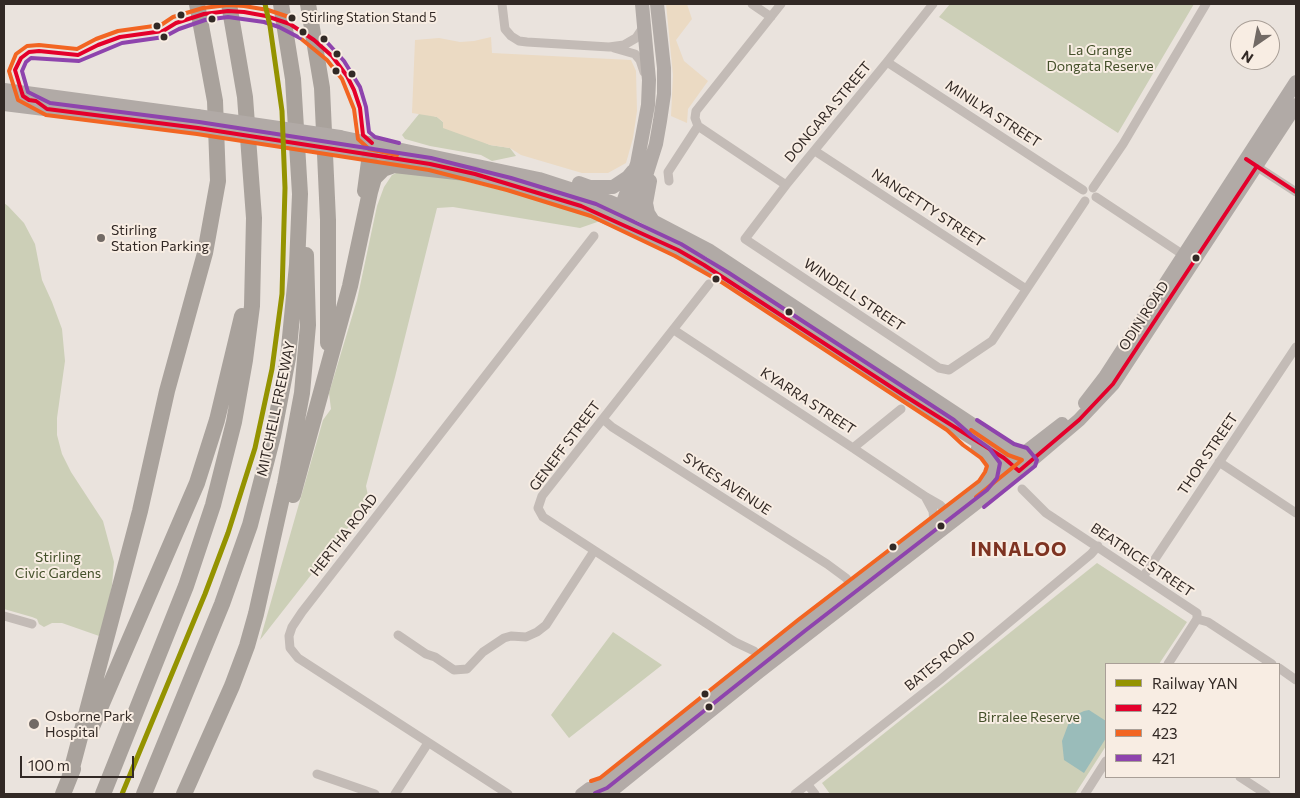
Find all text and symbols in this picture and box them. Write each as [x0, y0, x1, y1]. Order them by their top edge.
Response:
unlabelled marker [176, 10, 186, 20]
place label: Stirling Station Stand 5 [301, 10, 437, 26]
marker: Stirling Station Stand 5 [287, 13, 297, 23]
unlabelled marker [207, 14, 217, 24]
north arrow [1230, 20, 1280, 70]
unlabelled marker [152, 21, 162, 31]
unlabelled marker [298, 27, 308, 37]
unlabelled marker [159, 32, 169, 42]
unlabelled marker [319, 34, 329, 44]
park label: La Grange Dongata Reserve [1046, 42, 1154, 74]
text: N [1238, 47, 1256, 67]
unlabelled marker [332, 49, 342, 59]
street label: DONGARA STREET [781, 58, 875, 166]
unlabelled marker [331, 66, 341, 76]
unlabelled marker [347, 69, 357, 79]
street label: MINILYA STREET [942, 77, 1044, 151]
street label: NANGETTY STREET [868, 165, 988, 251]
place label: Stirling Station Parking [111, 222, 209, 254]
marker: Stirling Station Parking [95, 232, 107, 244]
unlabelled marker [1191, 253, 1201, 263]
street label: WINDELL STREET [800, 255, 908, 335]
unlabelled marker [711, 274, 721, 284]
street label: ODIN ROAD [1115, 278, 1173, 354]
unlabelled marker [784, 307, 794, 317]
street label: MITCHELL FREEWAY [253, 340, 299, 478]
street label: KYARRA STREET [757, 364, 859, 438]
street label: GENEFF STREET [526, 398, 604, 494]
street label: THOR STREET [1174, 410, 1242, 498]
street label: SYKES AVENUE [680, 449, 774, 519]
street label: HERTHA ROAD [307, 490, 381, 580]
street label: BEATRICE STREET [1087, 519, 1197, 601]
unlabelled marker [936, 521, 946, 531]
district label: INNALOO [970, 539, 1068, 561]
unlabelled marker [888, 542, 898, 552]
park label: Stirling Civic Gardens [15, 549, 101, 582]
street label: BATES ROAD [901, 627, 979, 695]
legend [1105, 663, 1280, 778]
text: Railway YAN [1152, 674, 1238, 692]
unlabelled marker [700, 689, 710, 699]
text: 422 [1152, 699, 1177, 717]
unlabelled marker [704, 702, 714, 712]
place label: Osborne Park Hospital [45, 708, 132, 740]
park label: Birralee Reserve [978, 709, 1080, 725]
marker: Osborne Park Hospital [27, 717, 41, 731]
text: 423 [1152, 724, 1178, 742]
scale bar [22, 746, 136, 778]
text: 421 [1152, 749, 1176, 767]
text: 100 m [28, 756, 70, 774]

